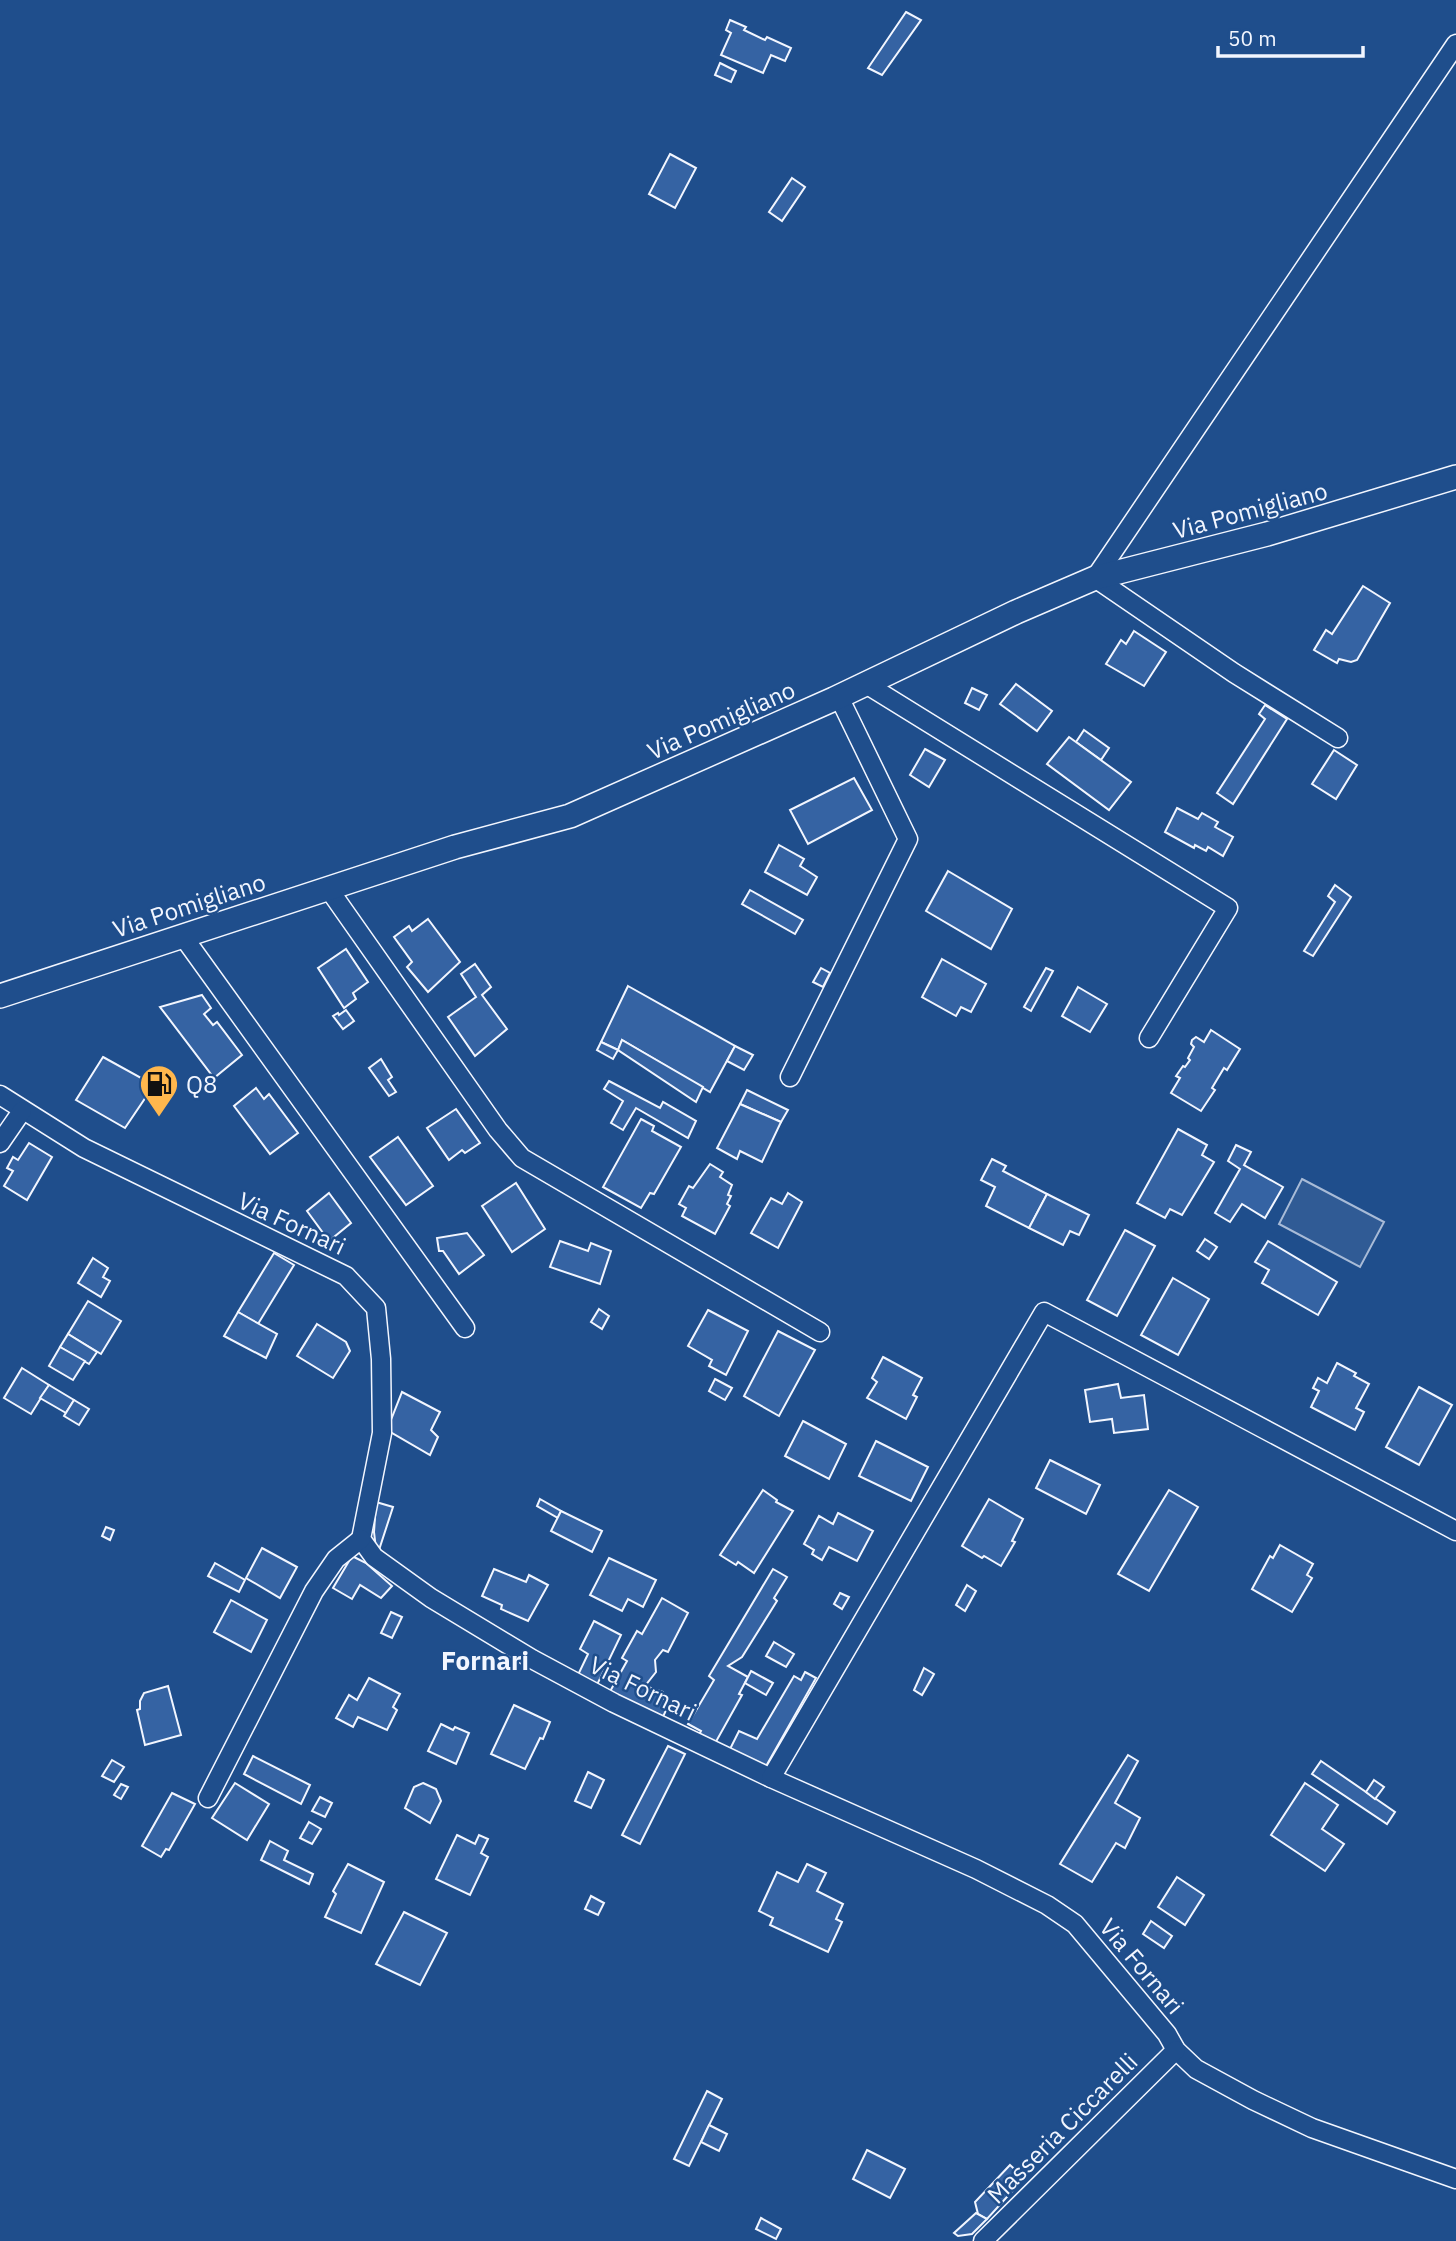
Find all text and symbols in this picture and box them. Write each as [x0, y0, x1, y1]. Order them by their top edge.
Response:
scale bar [1218, 14, 1363, 58]
text: 50 m [1228, 24, 1277, 52]
street label: Via Pomigliano [1169, 474, 1331, 546]
street label: Via Pomigliano [642, 673, 800, 767]
street label: Via Pomigliano [109, 865, 269, 945]
fuel station icon: Q8 [138, 1063, 180, 1118]
place label: Q8 [186, 1068, 217, 1100]
street label: Via Fornari [233, 1184, 351, 1262]
district label: Fornari [441, 1643, 529, 1677]
street label: Via Fornari [584, 1648, 702, 1728]
street label: Via Fornari [1093, 1912, 1191, 2020]
street label: Masseria Ciccarelli [980, 2046, 1144, 2210]

